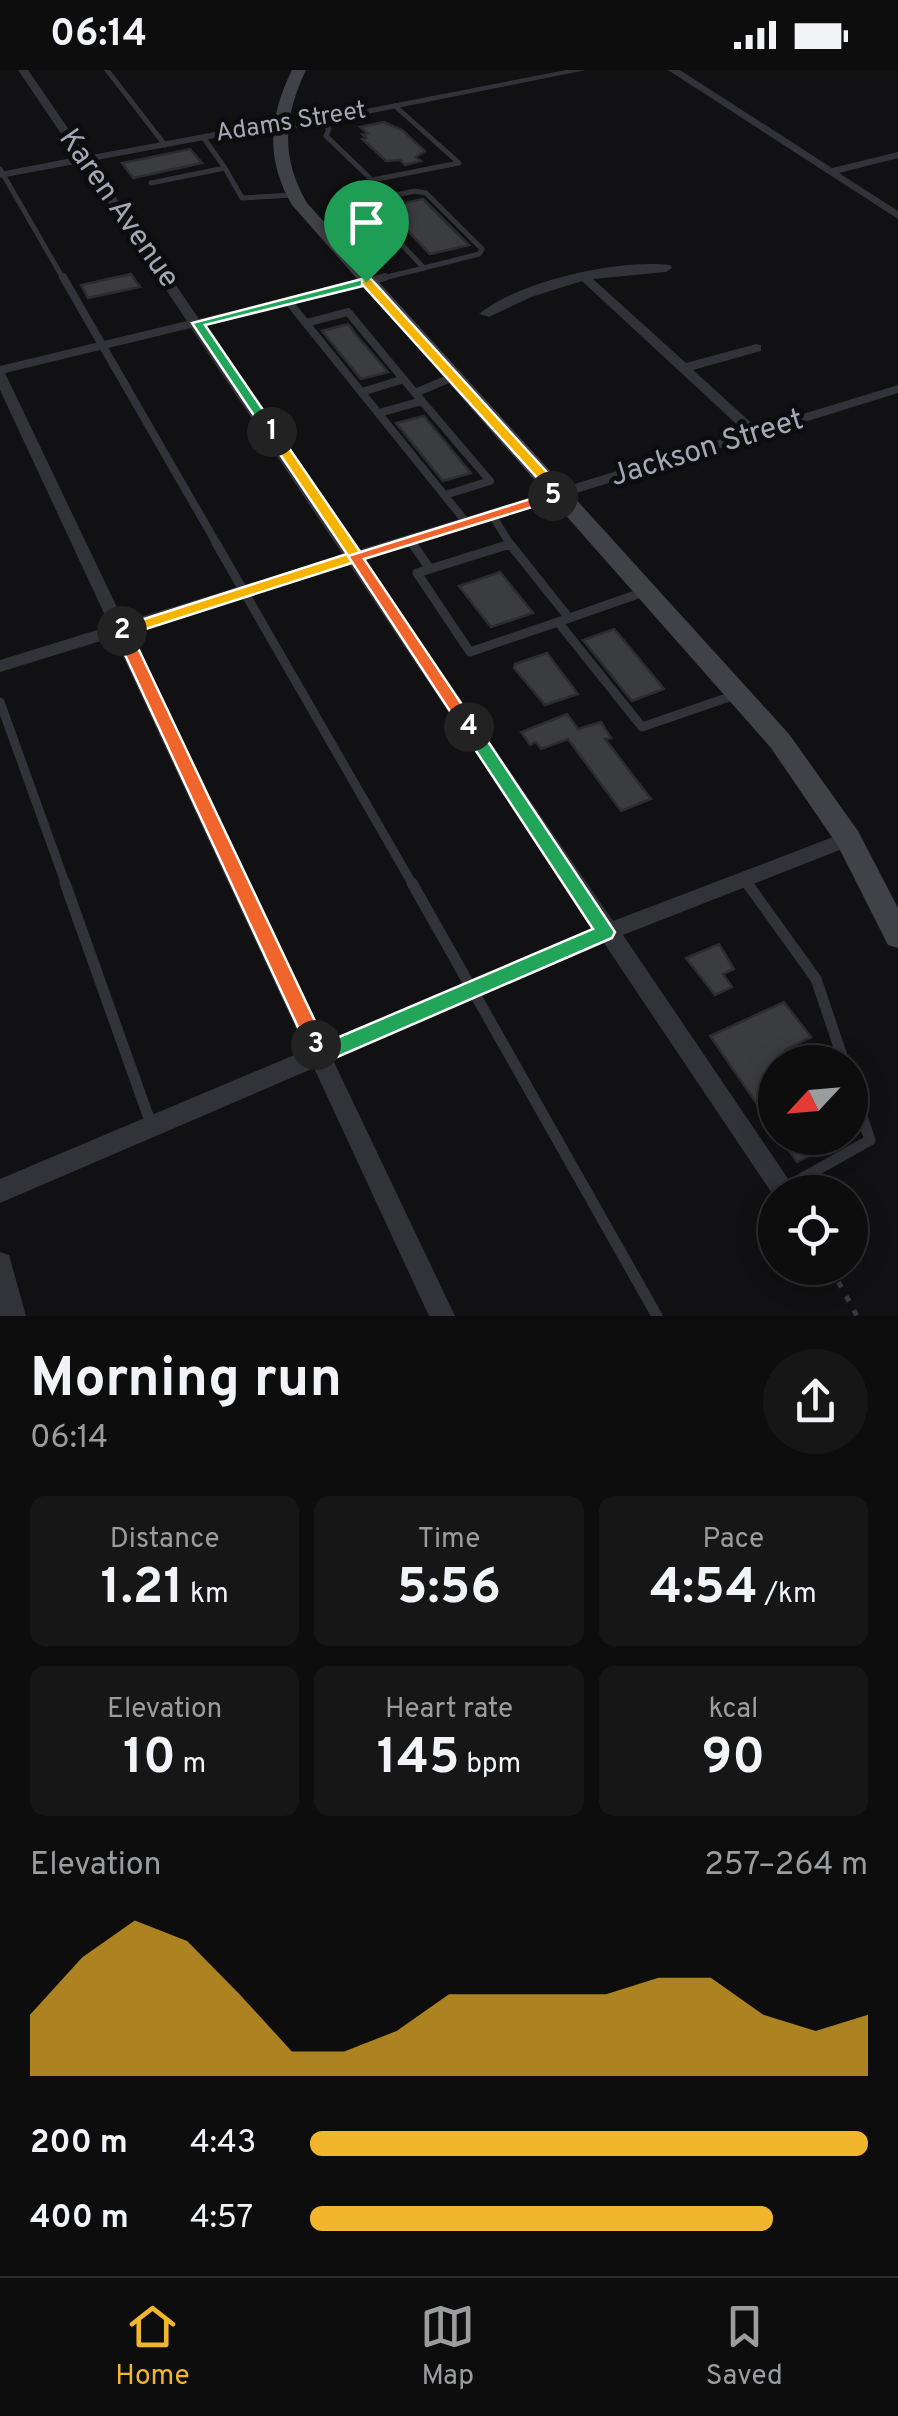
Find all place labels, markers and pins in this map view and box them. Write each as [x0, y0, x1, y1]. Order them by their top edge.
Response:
pin [324, 180, 409, 283]
pin: 1 [247, 407, 297, 457]
pin: 5 [528, 471, 578, 521]
pin: 2 [97, 606, 147, 656]
pin: 4 [444, 702, 494, 752]
pin: 3 [291, 1020, 341, 1070]

